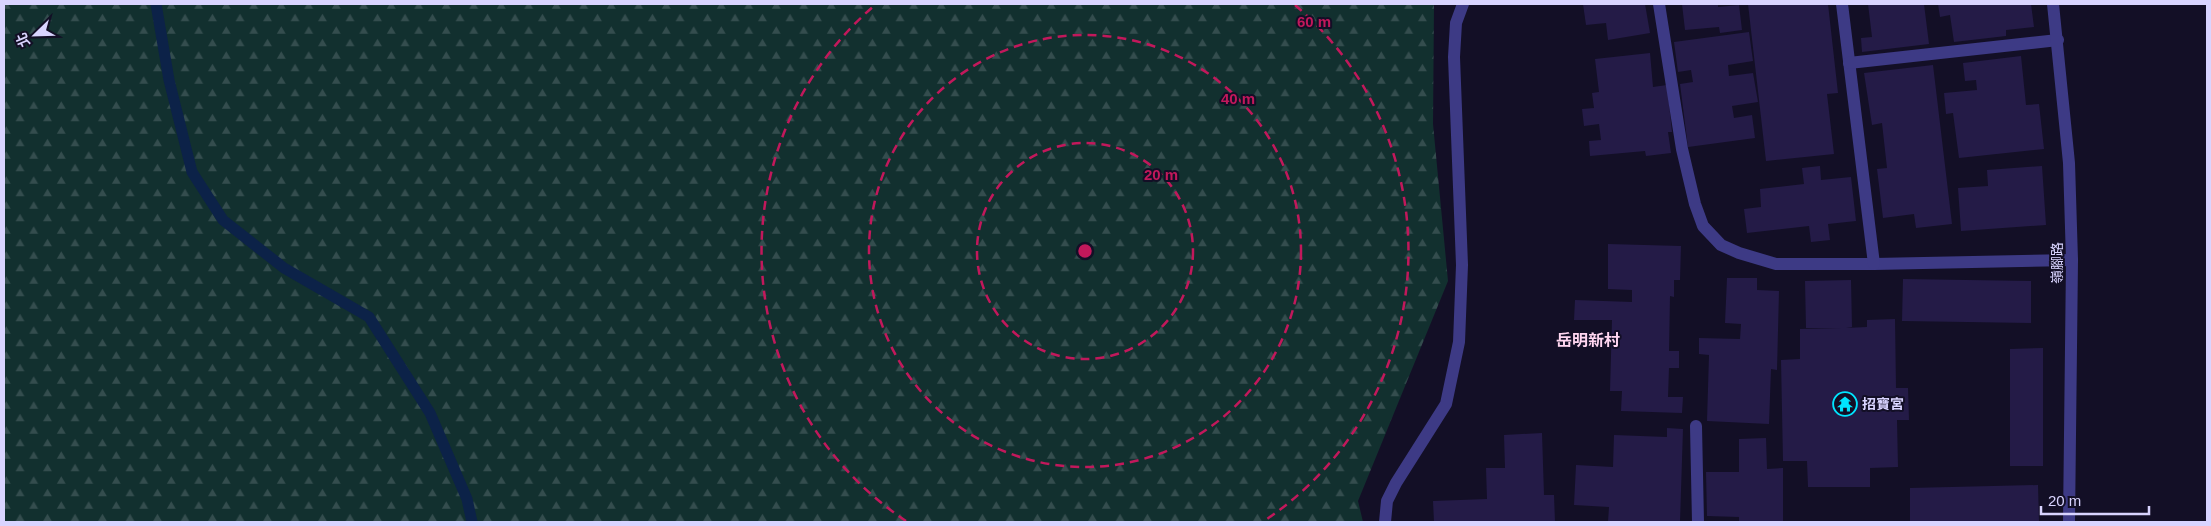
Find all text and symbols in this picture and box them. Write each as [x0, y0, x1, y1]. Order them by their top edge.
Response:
north arrow [10, 10, 60, 60]
text: 60 m [1297, 13, 1331, 30]
text: 北 [13, 31, 33, 50]
text: 40 m [1221, 90, 1255, 107]
text: 20 m [1144, 166, 1178, 183]
centre of rings [1076, 242, 1094, 260]
street label: 嶺腳路 [2049, 242, 2065, 284]
district label: 岳明新村 [1556, 331, 1620, 349]
temple icon: 招寶宮 [1832, 391, 1858, 417]
place label: 招寶宮 [1862, 396, 1904, 412]
scale bar [2041, 484, 2148, 516]
text: 20 m [2048, 492, 2081, 509]

